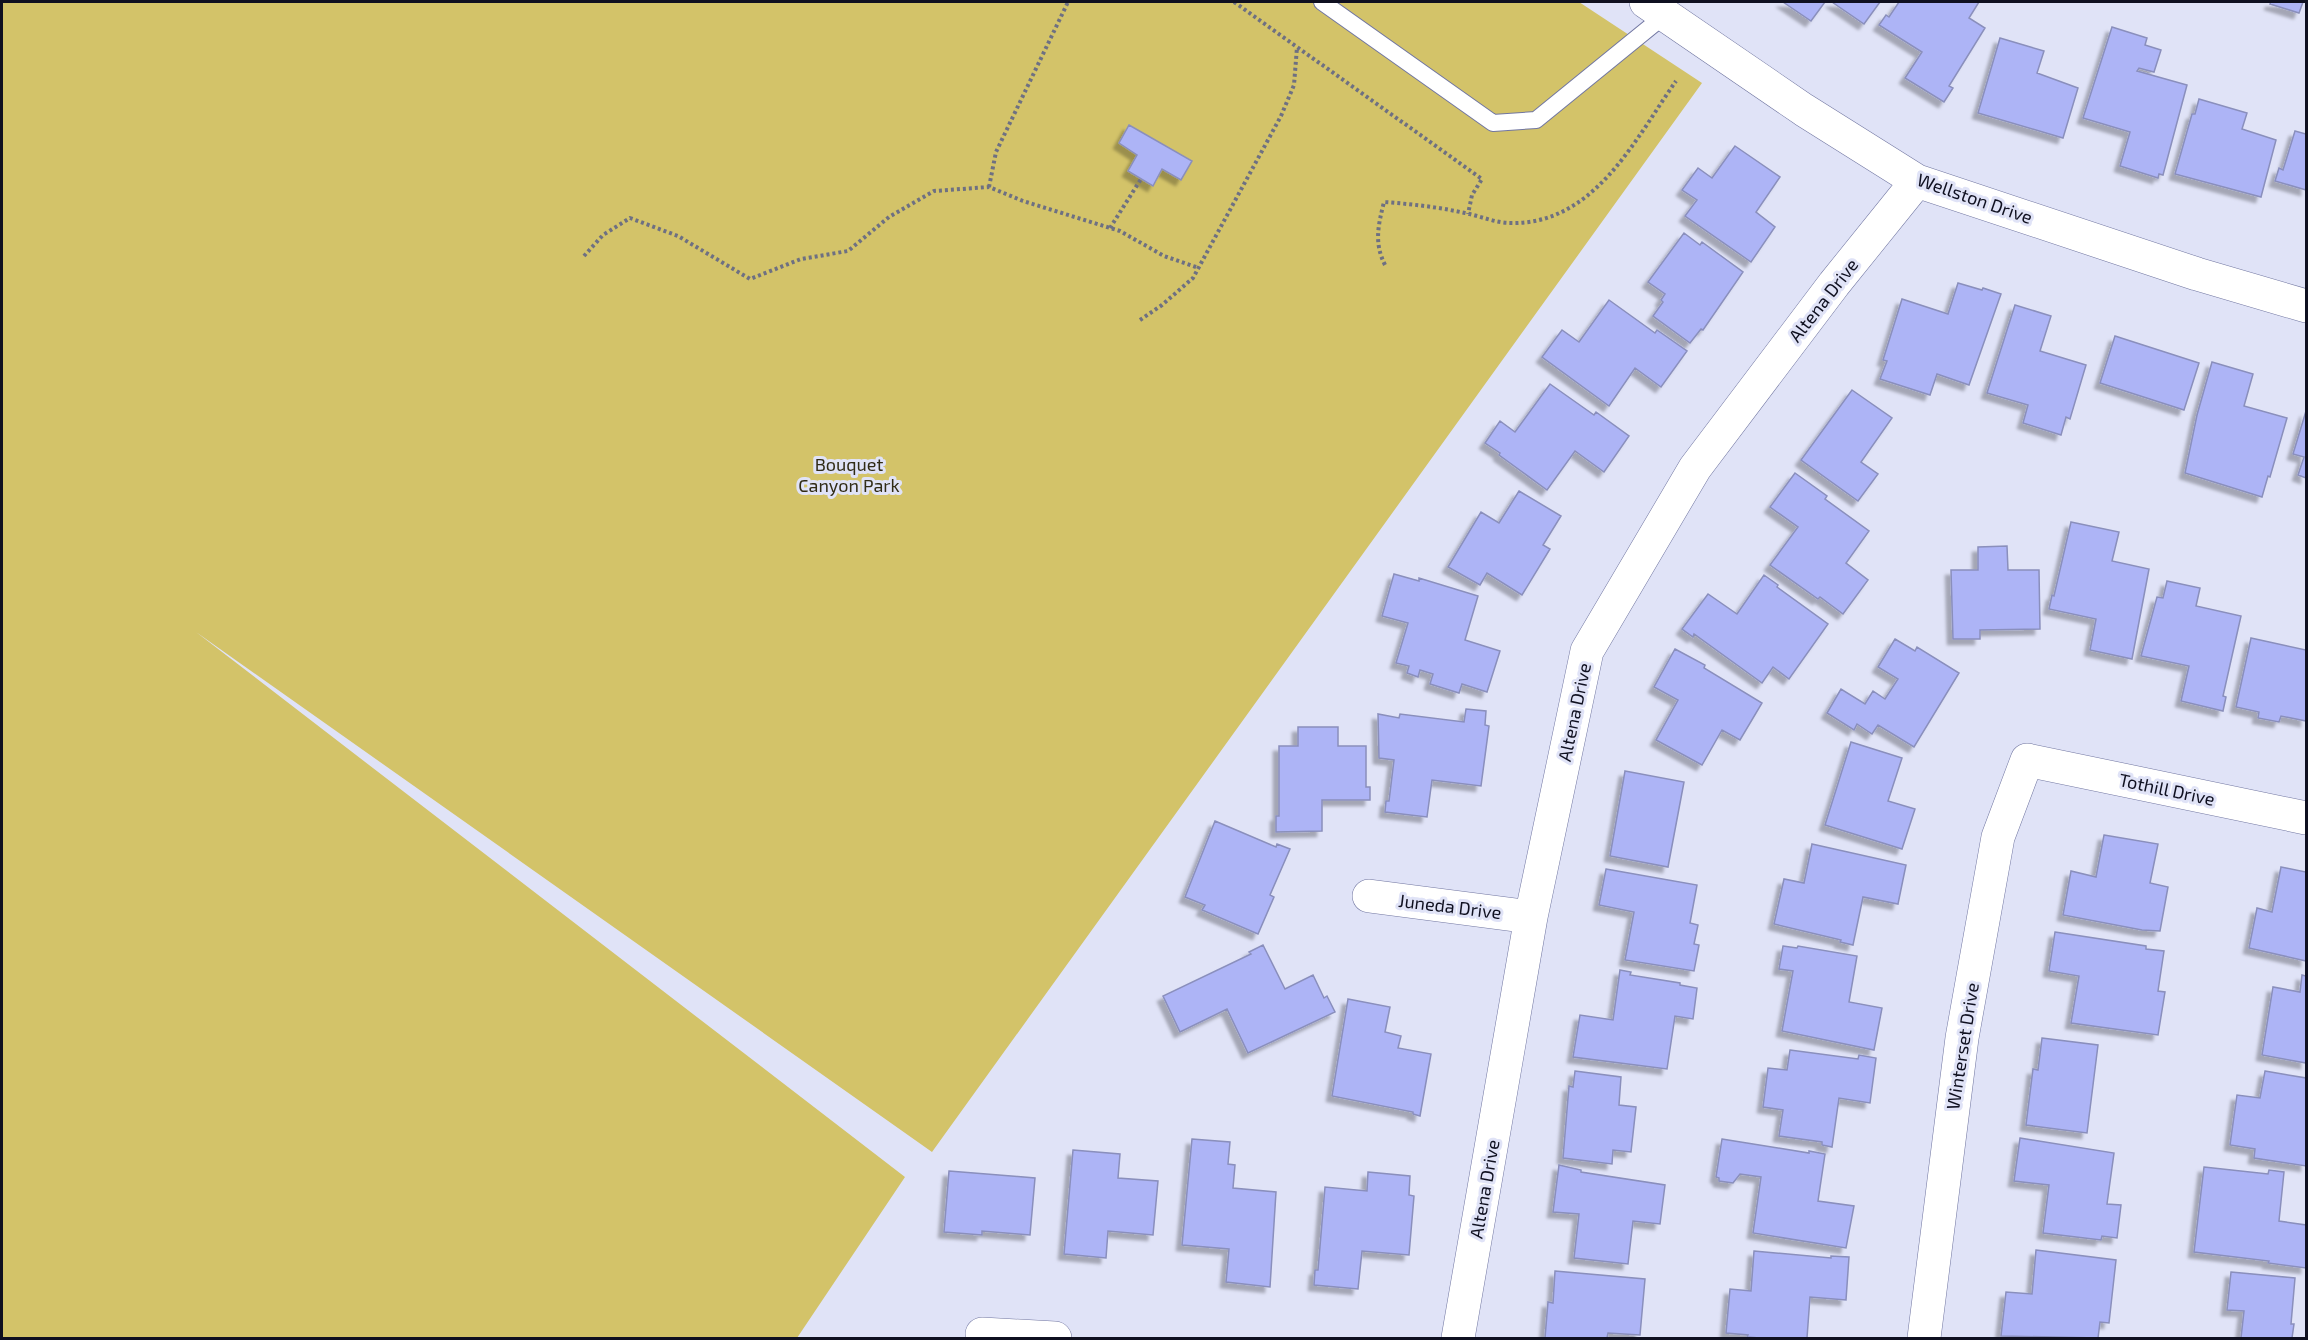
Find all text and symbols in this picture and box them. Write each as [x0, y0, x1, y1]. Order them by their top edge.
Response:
street label: Wellston Drive [1914, 168, 2036, 228]
street label: Altena Drive [1784, 254, 1862, 346]
park label: Bouquet Canyon Park [798, 453, 900, 496]
street label: Altena Drive [1553, 661, 1595, 763]
street label: Tothill Drive [2117, 768, 2217, 810]
street label: Juneda Drive [1397, 889, 1503, 923]
street label: Winterset Drive [1941, 981, 1983, 1111]
street label: Altena Drive [1464, 1138, 1504, 1240]

